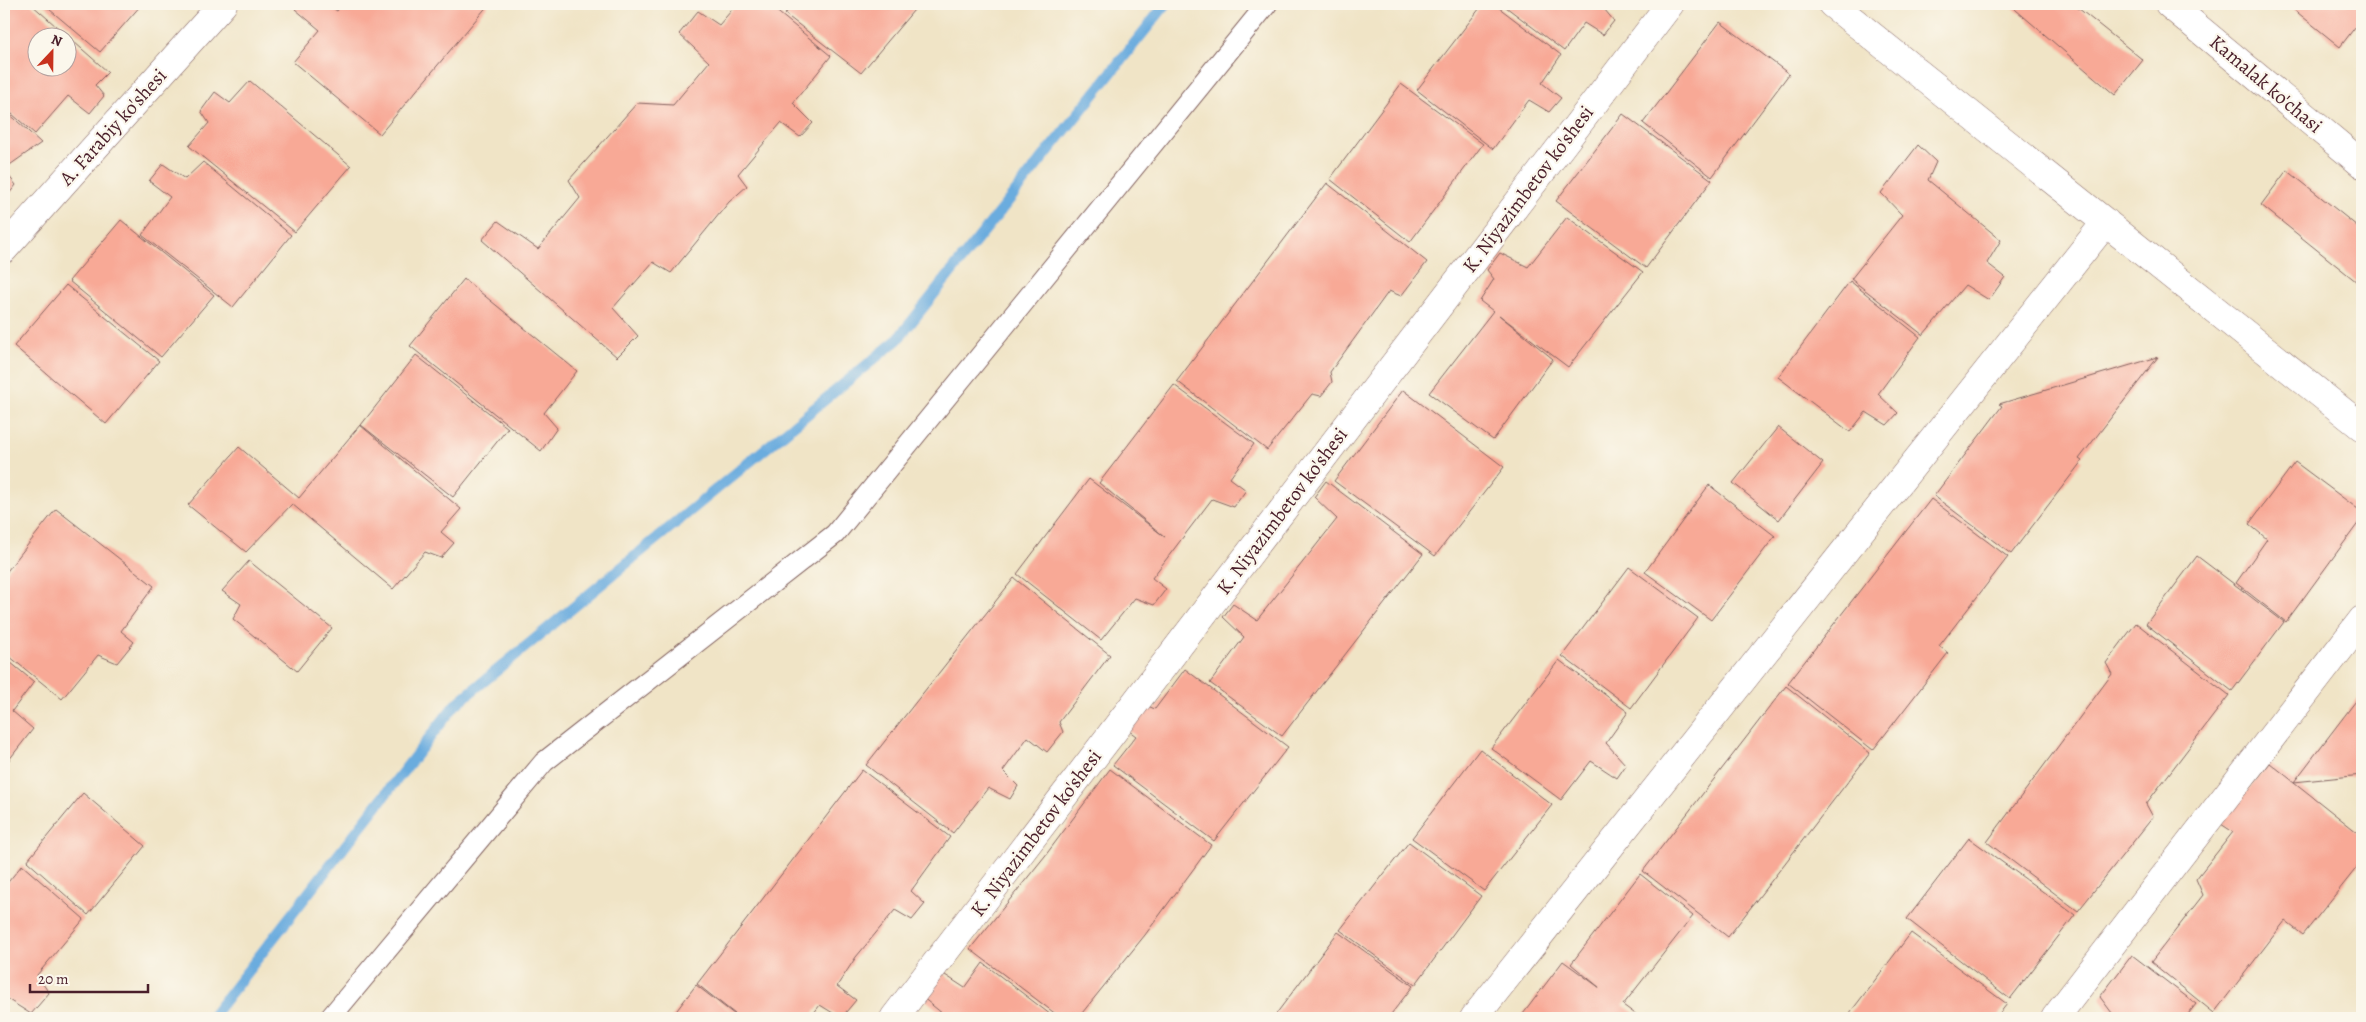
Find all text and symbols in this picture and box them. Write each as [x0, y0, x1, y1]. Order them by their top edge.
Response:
north arrow [28, 28, 78, 78]
street label: Kamalak ko'chasi [2204, 29, 2328, 139]
text: N [48, 30, 65, 51]
street label: A. Farabiy ko'shesi [53, 63, 173, 192]
street label: K. Niyazimbetov ko'shesi [1456, 100, 1600, 278]
street label: K. Niyazimbetov ko'shesi [1210, 422, 1354, 600]
street label: K. Niyazimbetov ko'shesi [964, 744, 1108, 922]
scale bar [30, 962, 148, 994]
text: 20 m [38, 969, 69, 989]

